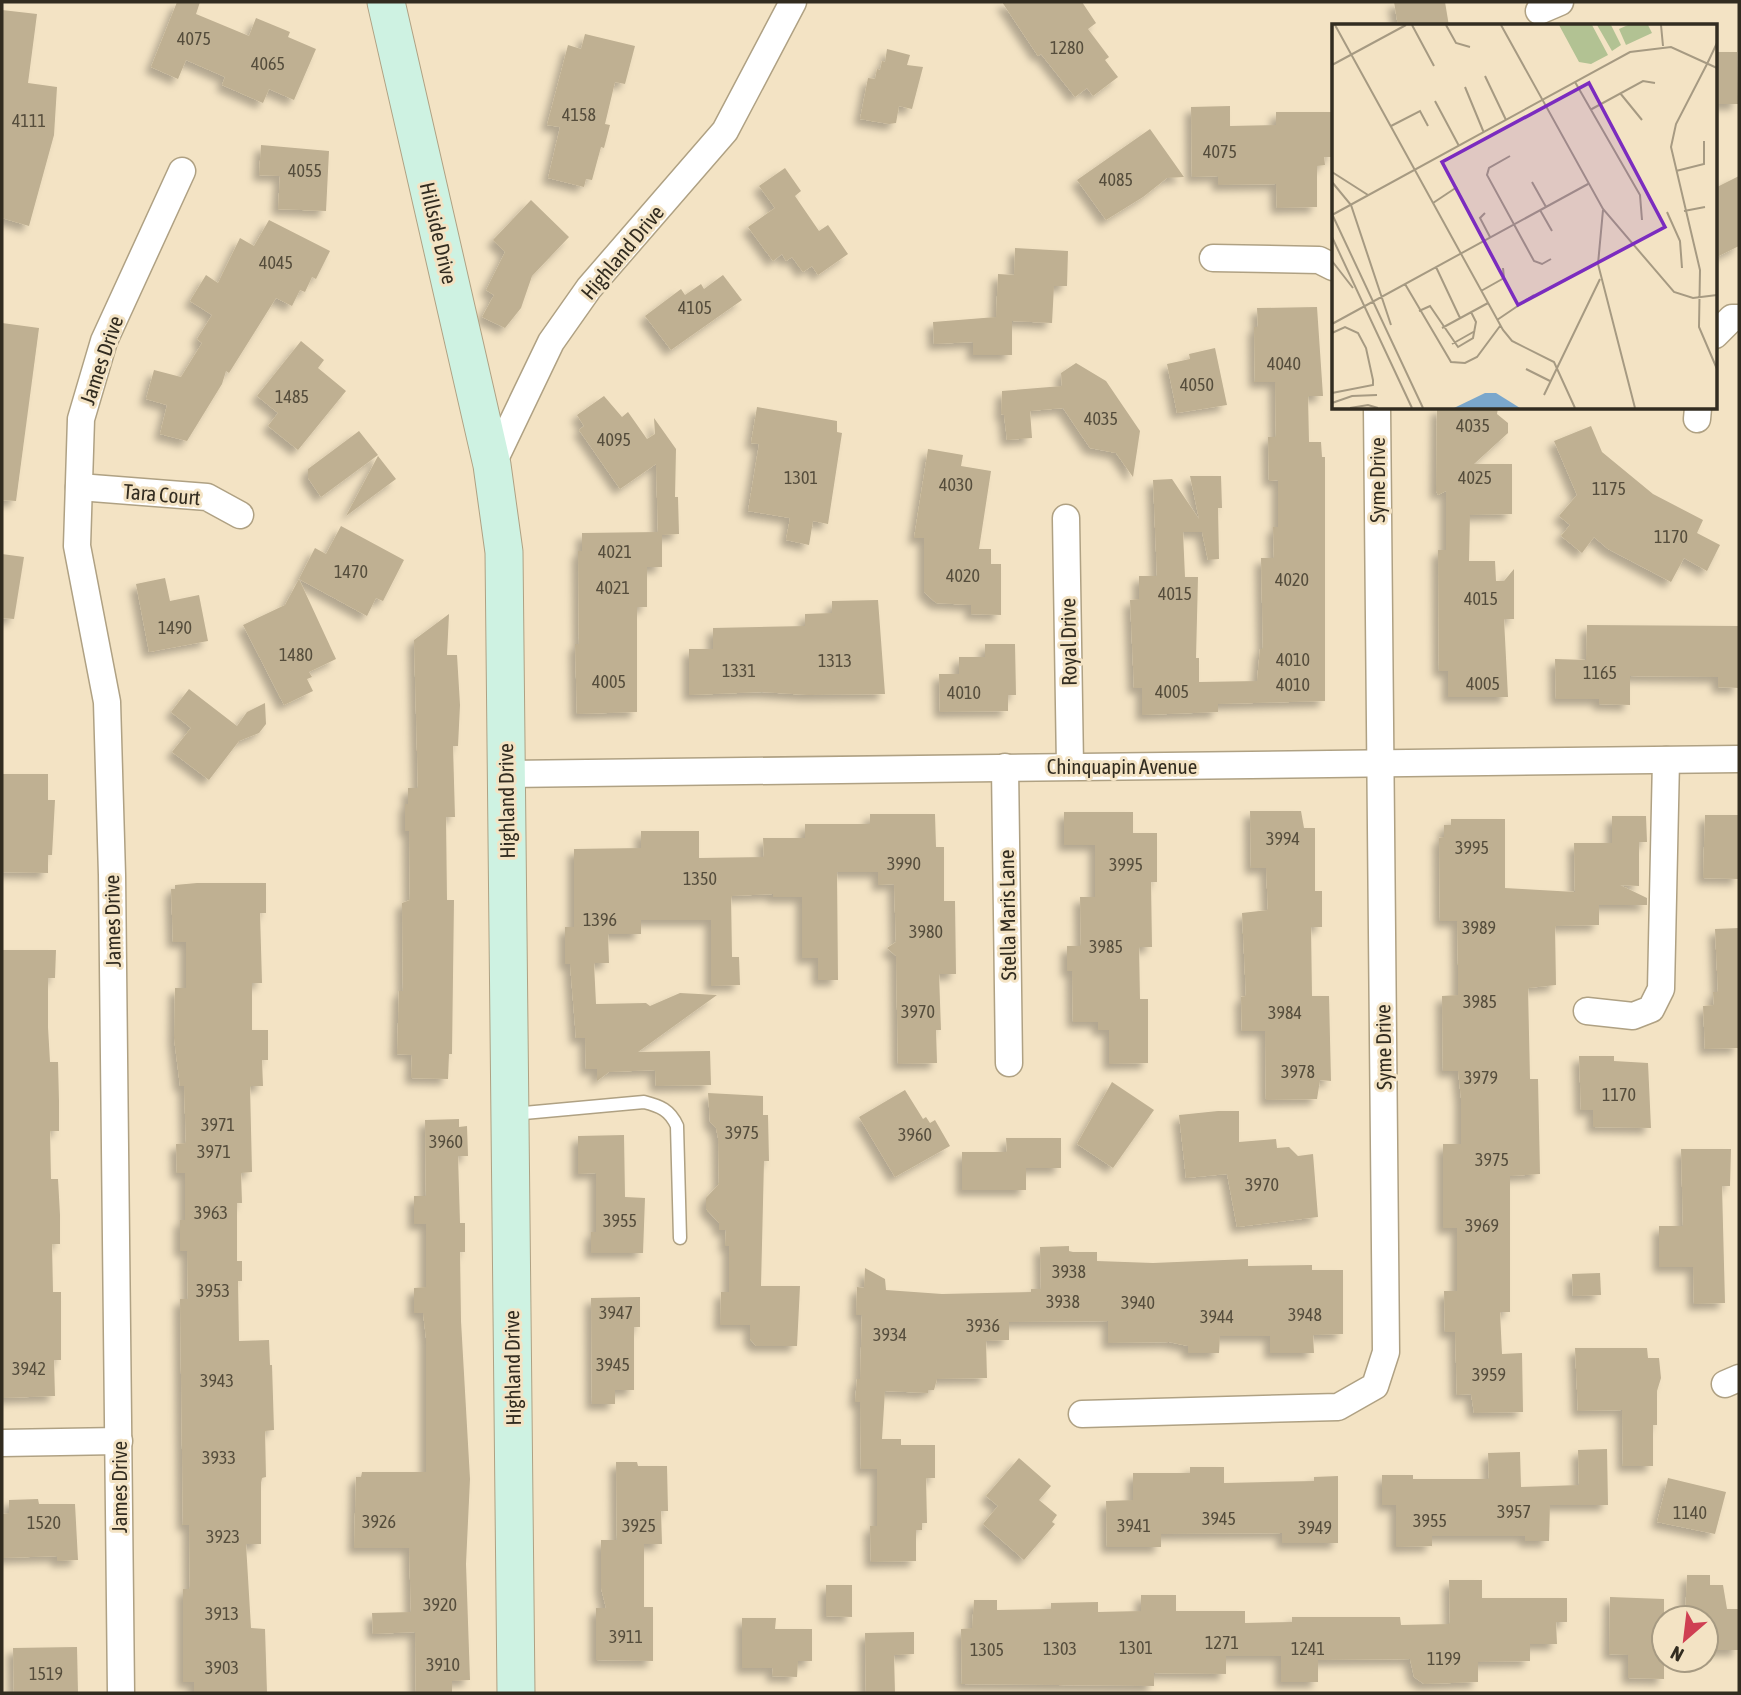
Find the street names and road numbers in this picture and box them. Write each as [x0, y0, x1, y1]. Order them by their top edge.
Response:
street label: Hillside Drive [416, 180, 462, 286]
street label: Highland Drive [576, 200, 668, 304]
street label: James Drive [75, 313, 127, 407]
street label: Syme Drive [1365, 437, 1389, 523]
street label: Tara Court [122, 479, 202, 509]
street label: Royal Drive [1055, 598, 1081, 686]
street label: Highland Drive [493, 743, 519, 859]
street label: Chinquapin Avenue [1047, 754, 1197, 778]
street label: Stella Maris Lane [994, 849, 1020, 981]
street label: James Drive [99, 875, 125, 967]
street label: Syme Drive [1370, 1004, 1396, 1090]
street label: Highland Drive [499, 1310, 525, 1426]
street label: James Drive [107, 1441, 131, 1533]

